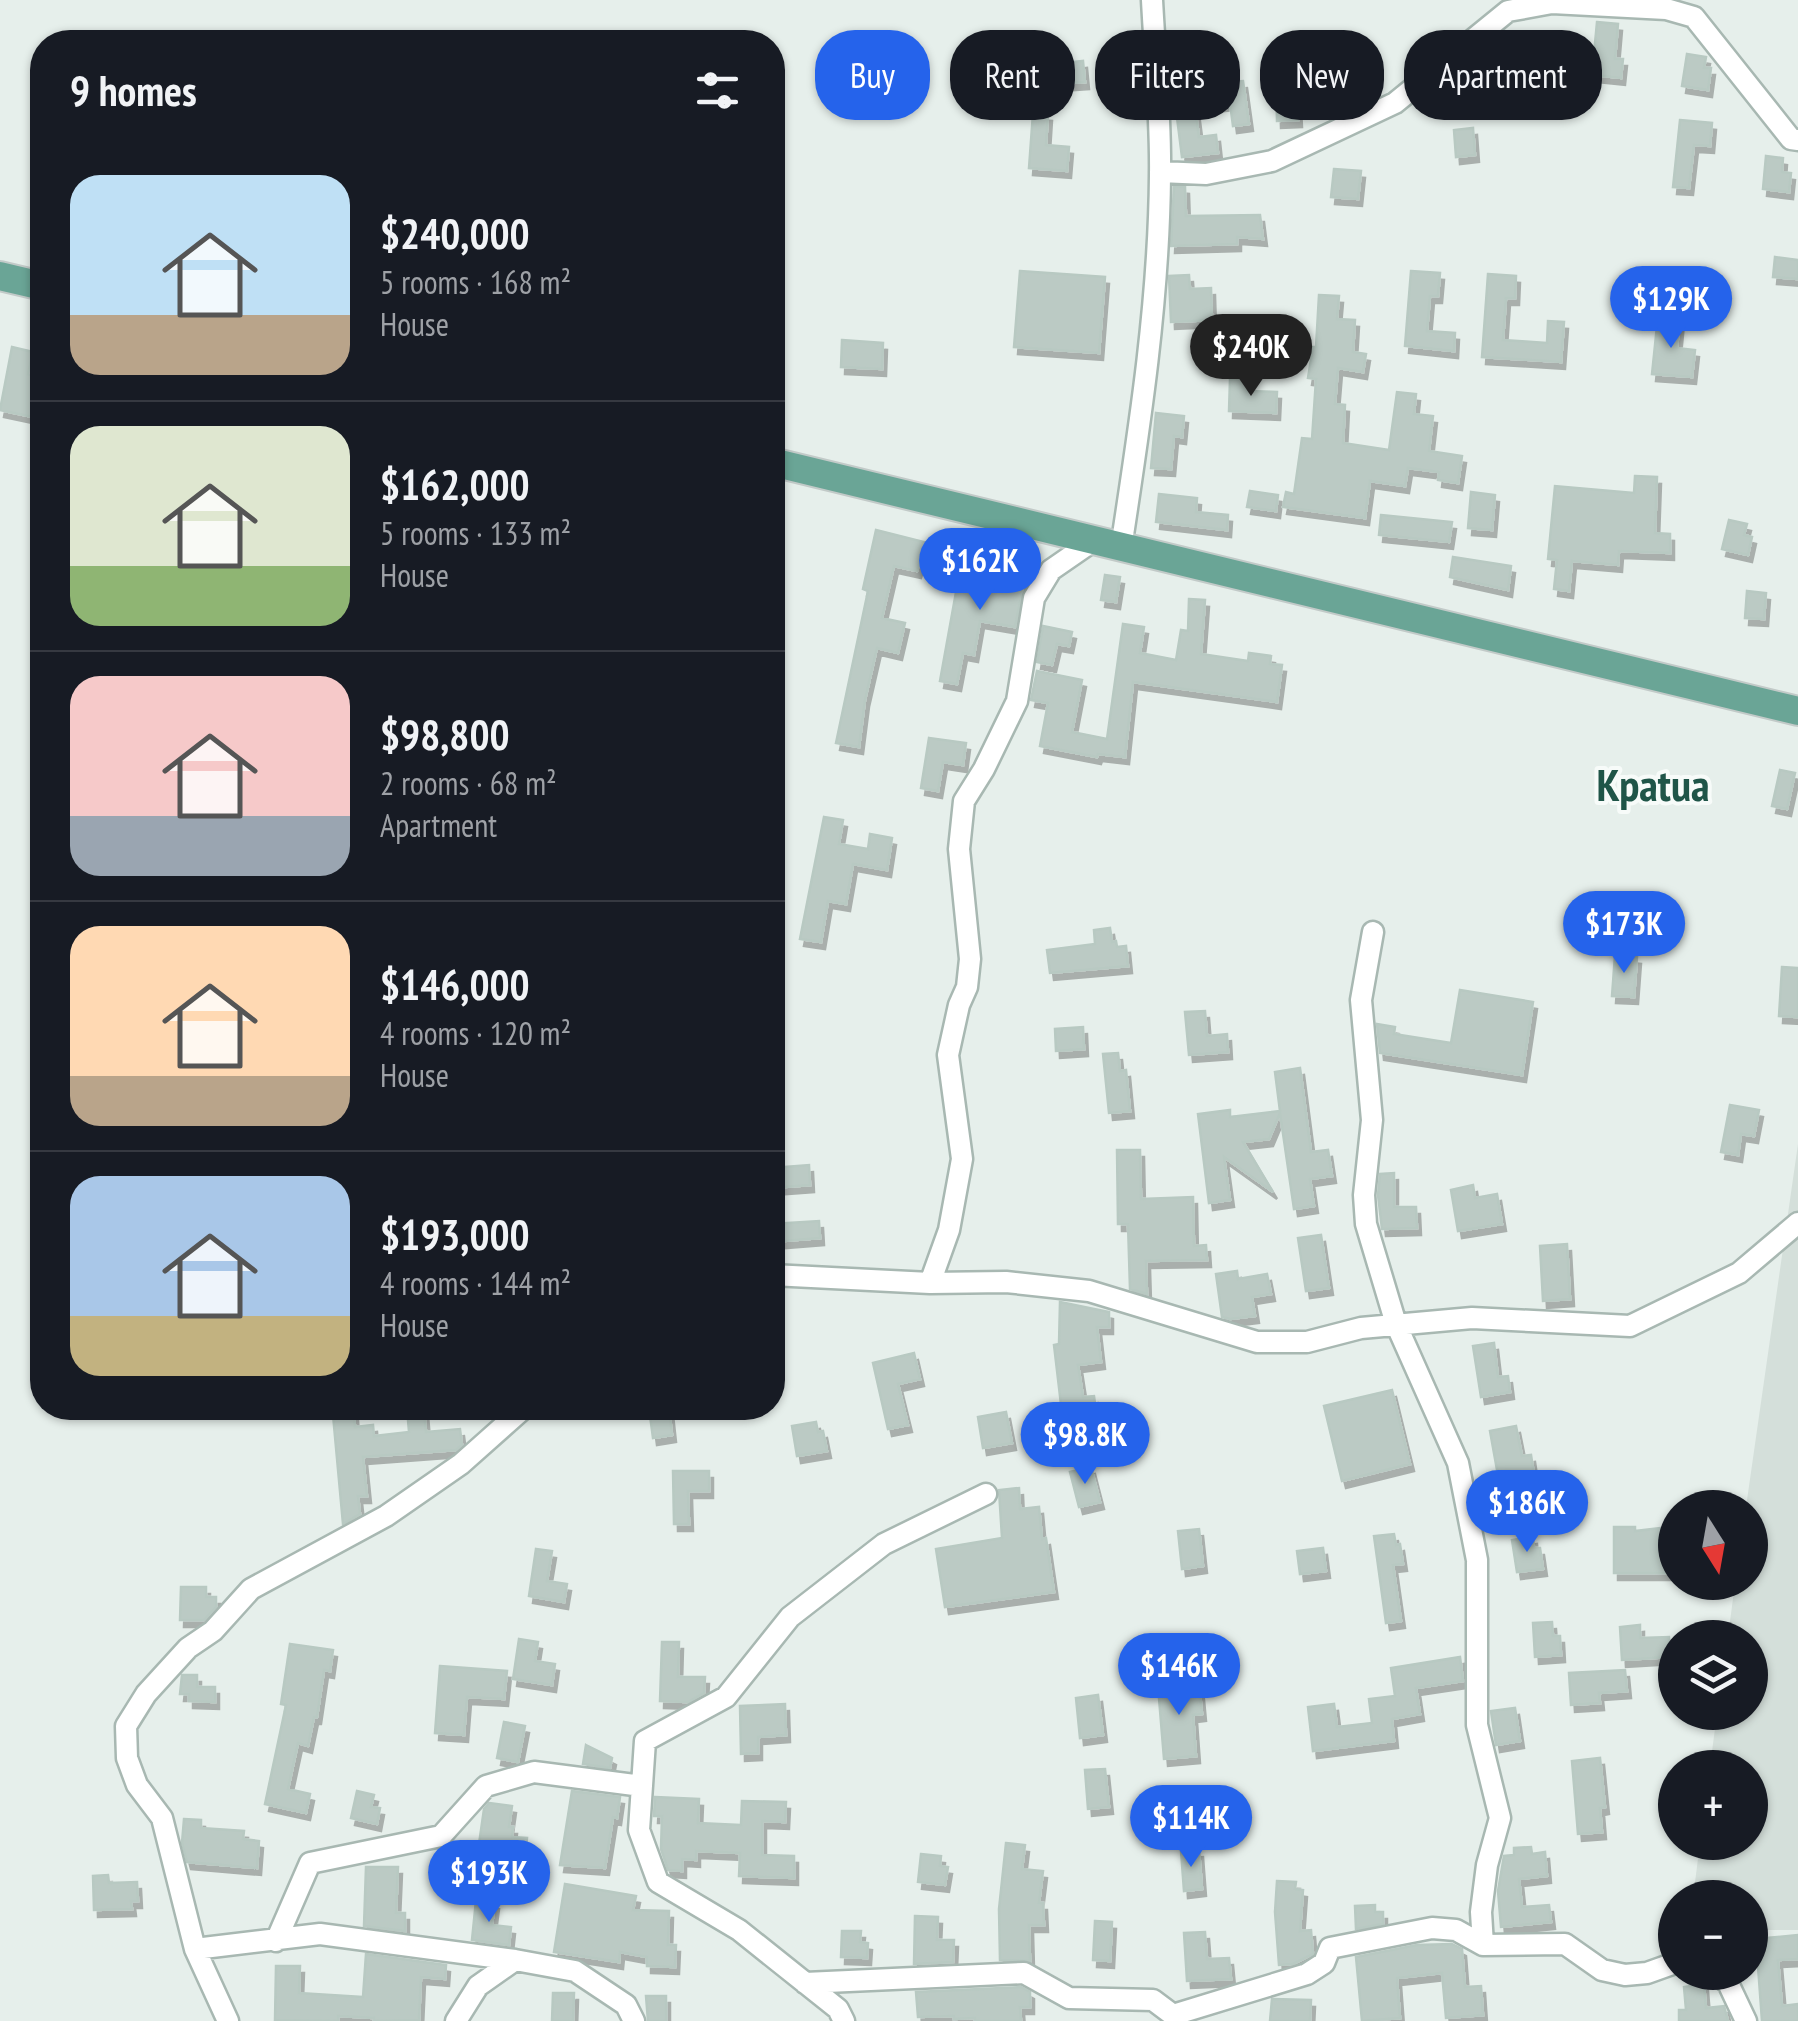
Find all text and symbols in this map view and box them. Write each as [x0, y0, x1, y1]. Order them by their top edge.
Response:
chip: Buy [815, 30, 930, 120]
chip: Rent [950, 30, 1075, 120]
chip: Filters [1095, 30, 1240, 120]
chip: New [1260, 30, 1384, 120]
chip: Apartment [1404, 30, 1602, 120]
text: 9 homes [70, 63, 197, 118]
icon: filters [690, 63, 745, 118]
text: $240,000 [380, 206, 530, 261]
icon: home [150, 215, 270, 335]
text: 5 rooms · 168 m² [380, 261, 571, 303]
pin: $129K [1601, 266, 1741, 351]
text: $129K [1632, 277, 1710, 319]
text: House [380, 303, 449, 345]
pin: $240K [1181, 314, 1321, 399]
text: $240K [1212, 325, 1290, 367]
text: $162,000 [380, 457, 530, 512]
icon: home [150, 466, 270, 586]
text: 5 rooms · 133 m² [380, 512, 571, 554]
pin: $162K [910, 528, 1050, 613]
text: $162K [941, 539, 1019, 581]
text: House [380, 554, 449, 596]
text: $98,800 [380, 707, 510, 762]
icon: home [150, 716, 270, 836]
district label: Kpatua [1596, 755, 1710, 813]
text: 2 rooms · 68 m² [380, 762, 557, 804]
text: Apartment [380, 804, 497, 846]
pin: $173K [1554, 891, 1694, 976]
text: $173K [1585, 902, 1663, 944]
text: $146,000 [380, 957, 530, 1012]
icon: home [150, 966, 270, 1086]
text: 4 rooms · 120 m² [380, 1012, 571, 1054]
text: House [380, 1054, 449, 1096]
text: $193,000 [380, 1207, 530, 1262]
icon: home [150, 1216, 270, 1336]
text: 4 rooms · 144 m² [380, 1262, 571, 1304]
text: House [380, 1304, 449, 1346]
pin: $98.8K [1004, 1402, 1166, 1487]
text: $98.8K [1043, 1413, 1127, 1455]
pin: $186K [1457, 1470, 1597, 1555]
text: $186K [1488, 1481, 1566, 1523]
north arrow [1658, 1490, 1768, 1600]
map controls [1658, 1490, 1768, 1990]
button: layers [1658, 1620, 1768, 1730]
pin: $146K [1109, 1633, 1249, 1718]
text: $146K [1140, 1644, 1218, 1686]
button: + [1658, 1750, 1768, 1860]
pin: $114K [1121, 1785, 1261, 1870]
text: $114K [1152, 1796, 1230, 1838]
pin: $193K [419, 1840, 559, 1925]
text: $193K [450, 1851, 528, 1893]
button: − [1658, 1880, 1768, 1990]

